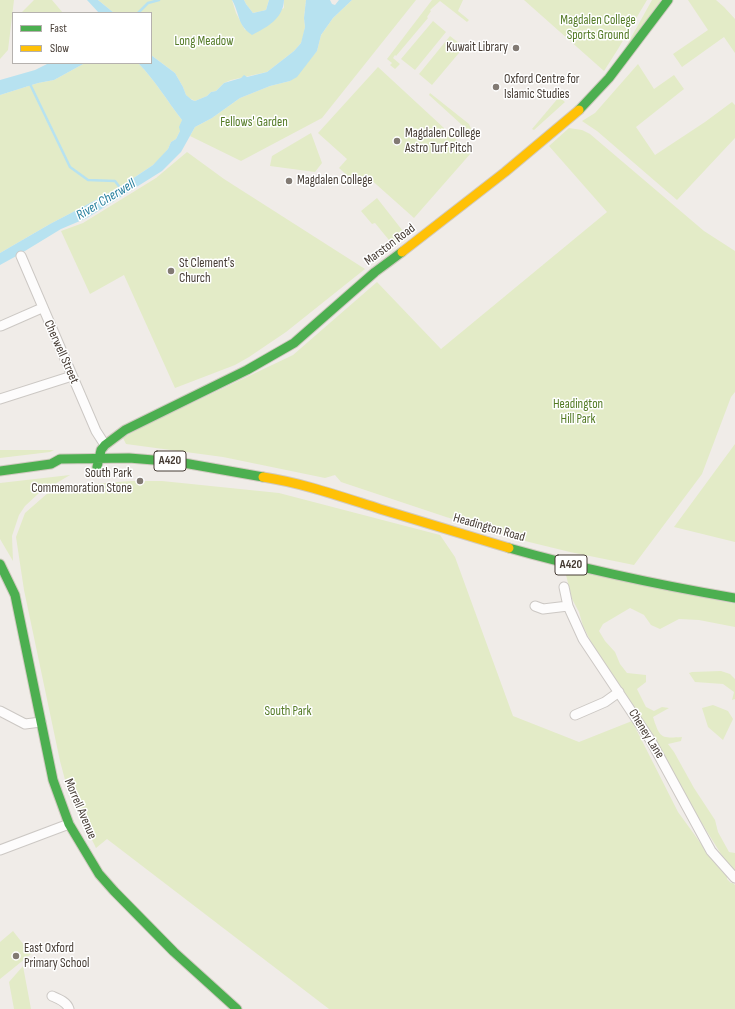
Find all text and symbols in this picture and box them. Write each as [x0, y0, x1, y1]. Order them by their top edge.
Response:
legend [12, 12, 152, 64]
park label: Magdalen College Sports Ground [560, 13, 636, 44]
text: Fast [50, 21, 67, 36]
park label: Long Meadow [175, 34, 233, 50]
place label: Kuwait Library [446, 40, 508, 56]
text: Slow [50, 41, 69, 56]
marker: Kuwait Library [511, 43, 521, 53]
place label: Oxford Centre for Islamic Studies [504, 72, 580, 103]
marker: Oxford Centre for Islamic Studies [491, 82, 501, 92]
park label: Fellows' Garden [220, 115, 288, 131]
place label: Magdalen College Astro Turf Pitch [405, 126, 481, 157]
marker: Magdalen College Astro Turf Pitch [392, 136, 402, 146]
place label: Magdalen College [297, 173, 373, 189]
water label: River Cherwell [73, 176, 139, 224]
marker: Magdalen College [284, 176, 294, 186]
street label: Marston Road [362, 221, 418, 269]
place label: St Clement's Church [179, 256, 234, 287]
marker: St Clement's Church [166, 266, 176, 276]
street label: Cherwell Street [40, 318, 82, 386]
park label: Headington Hill Park [553, 397, 603, 428]
road number: A420 [154, 451, 186, 471]
place label: South Park Commemoration Stone [31, 466, 132, 497]
marker: South Park Commemoration Stone [135, 476, 145, 486]
street label: Headington Road [451, 510, 527, 546]
road number: A420 [555, 555, 587, 575]
park label: South Park [264, 704, 312, 720]
street label: Cheney Lane [625, 706, 667, 762]
street label: Morrell Avenue [60, 776, 100, 842]
place label: East Oxford Primary School [24, 941, 89, 972]
marker: East Oxford Primary School [11, 951, 21, 961]

